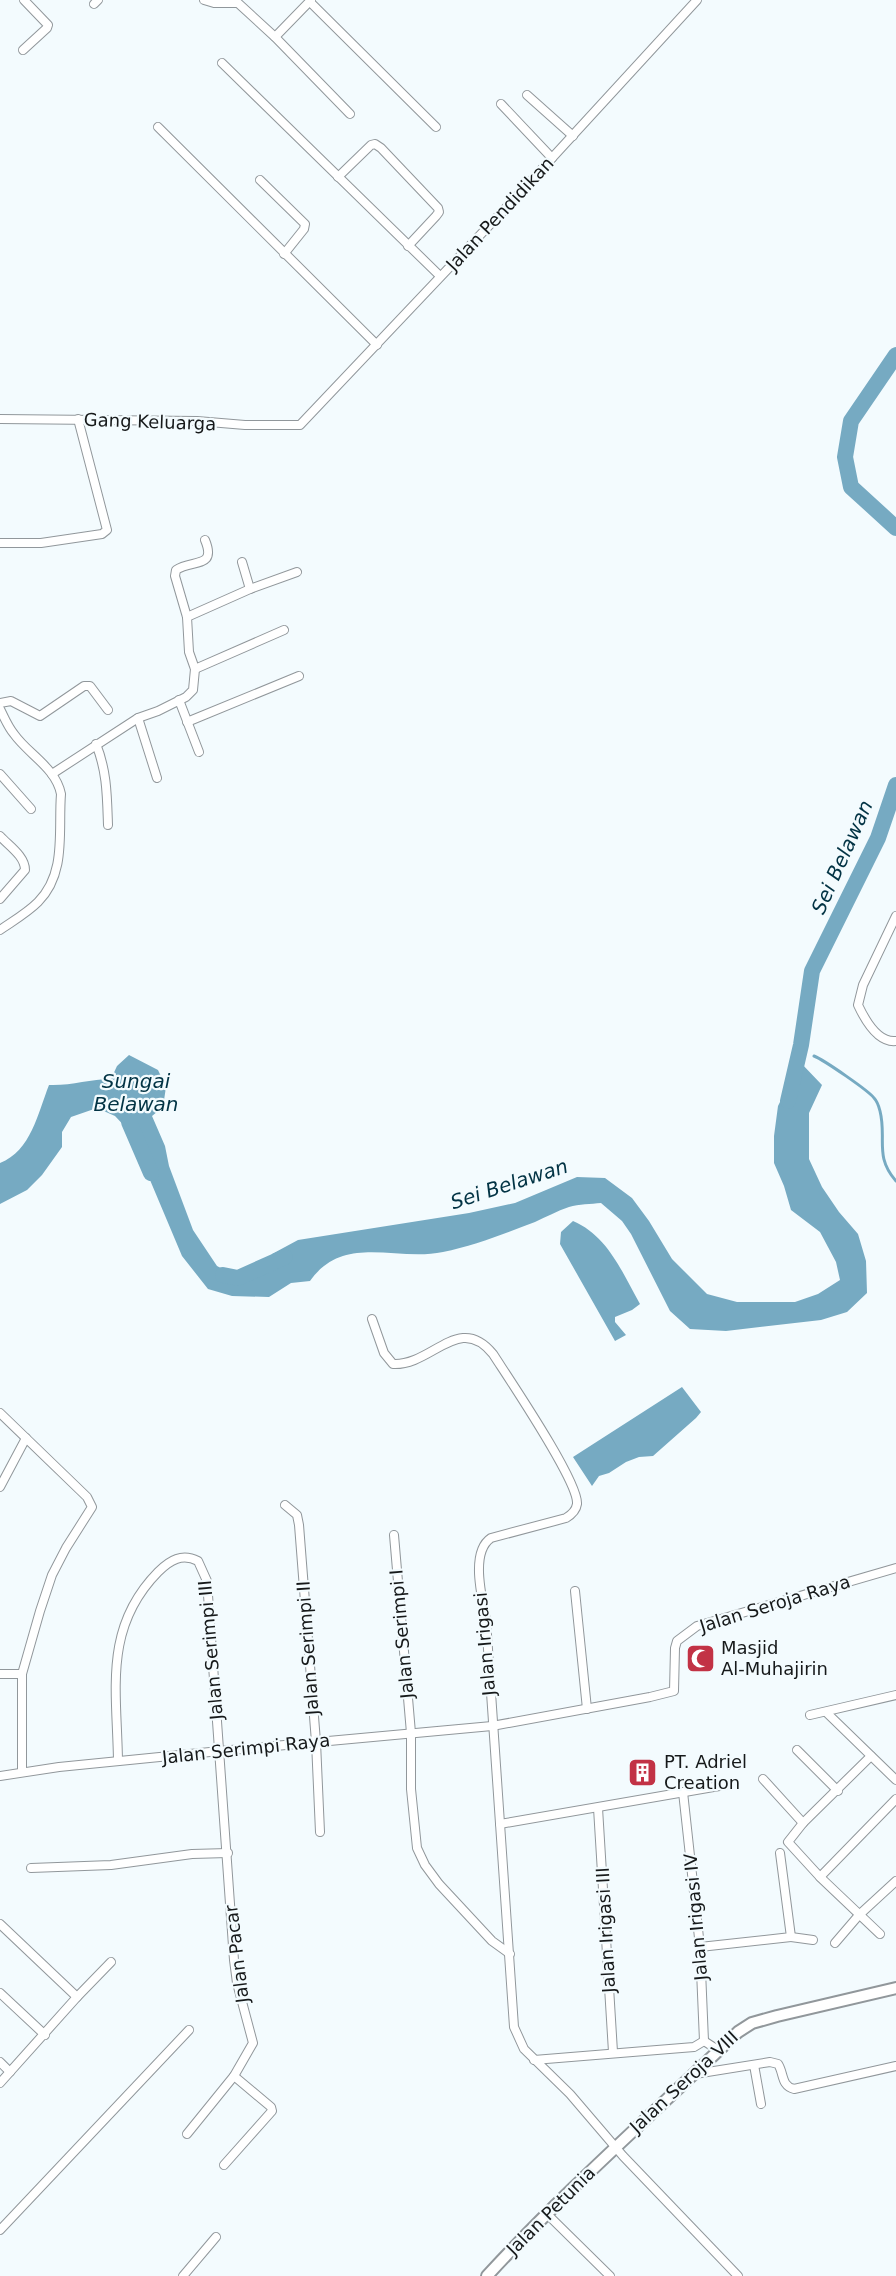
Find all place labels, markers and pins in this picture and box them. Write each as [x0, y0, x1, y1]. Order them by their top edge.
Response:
place label: Masjid Al-Muhajirin [721, 1637, 828, 1679]
mosque icon: Masjid Al-Muhajirin [684, 1642, 716, 1674]
place label: PT. Adriel Creation [664, 1751, 747, 1793]
building icon: PT. Adriel Creation [627, 1756, 659, 1788]

